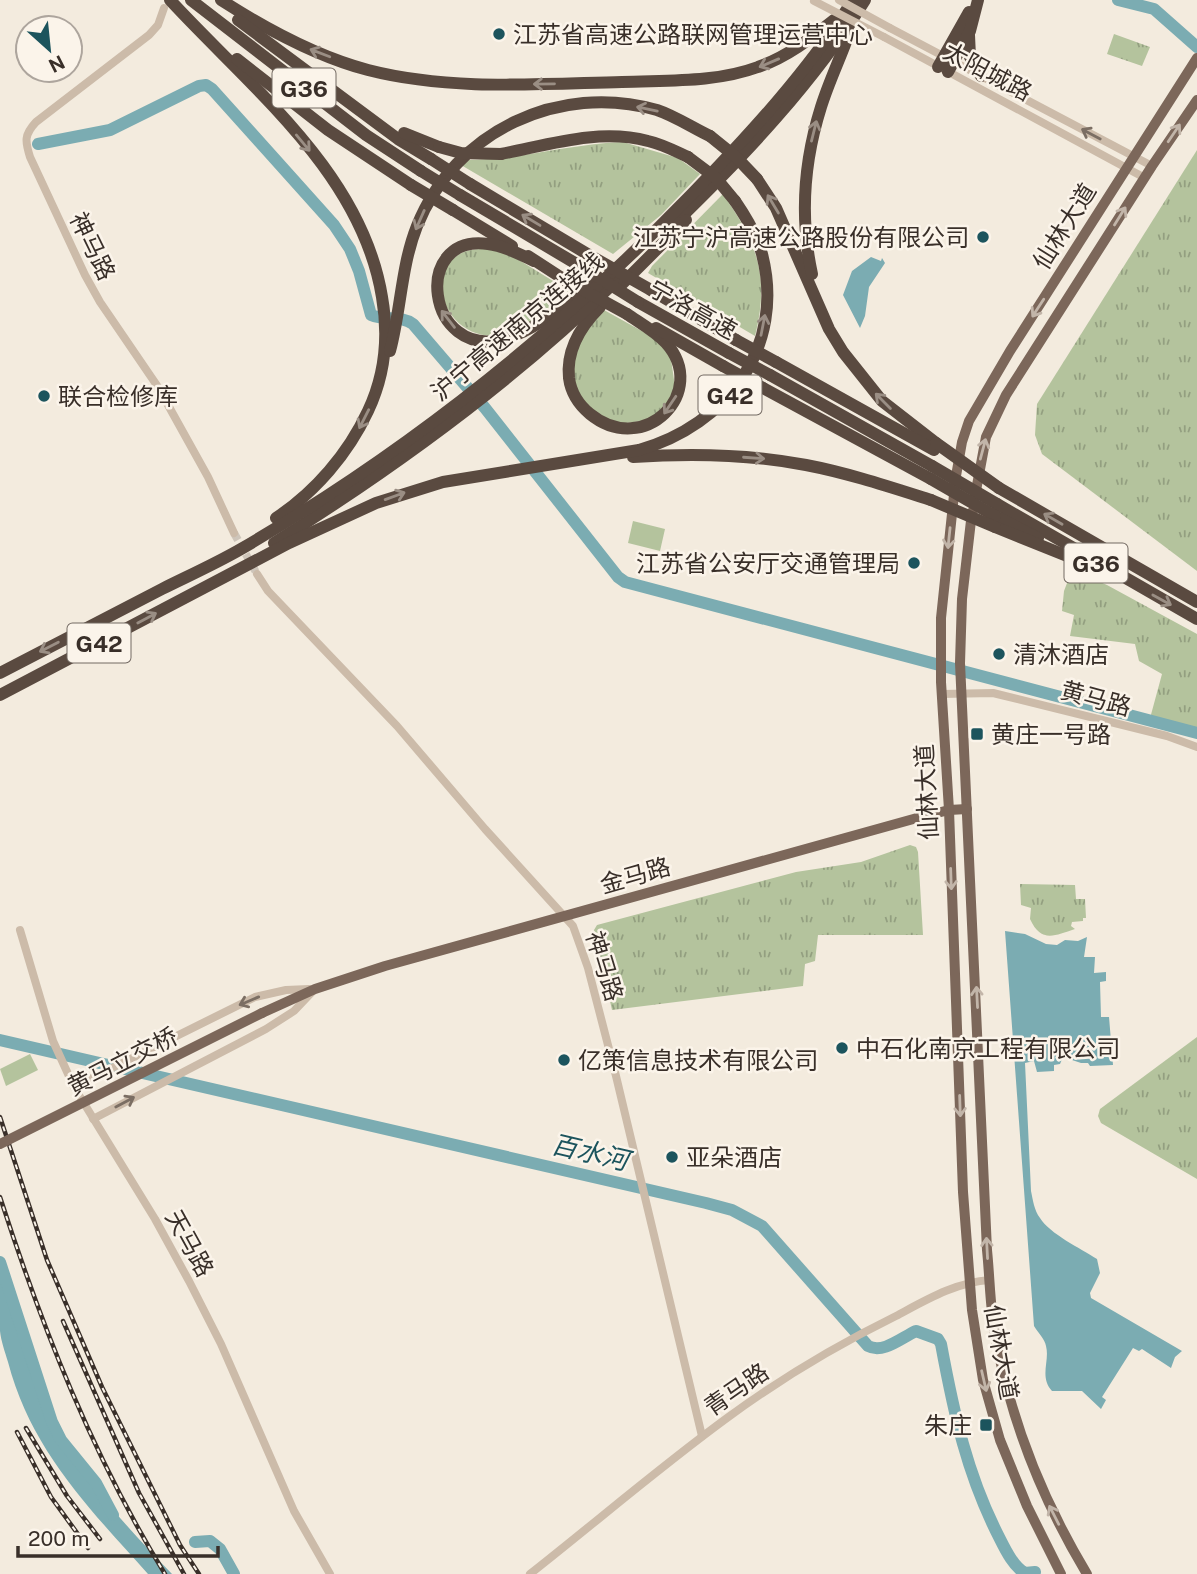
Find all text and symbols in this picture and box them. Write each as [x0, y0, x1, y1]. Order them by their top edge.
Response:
north arrow [14, 14, 84, 84]
place label: 江苏省高速公路联网管理运营中心 [513, 20, 873, 48]
marker: 江苏省高速公路联网管理运营中心 [491, 26, 507, 42]
street label: 太阳城路 [939, 36, 1037, 106]
one-way arrow [309, 46, 331, 59]
text: N [45, 51, 68, 77]
one-way arrow [759, 57, 780, 70]
road number: G36 [272, 68, 336, 108]
one-way arrow [532, 77, 555, 91]
one-way arrow [636, 101, 659, 115]
one-way arrow [808, 120, 821, 143]
one-way arrow [1167, 124, 1181, 143]
one-way arrow [1081, 127, 1102, 140]
one-way arrow [296, 133, 311, 151]
street label: 仙林大道 [1027, 178, 1101, 274]
one-way arrow [766, 195, 780, 215]
one-way arrow [1113, 207, 1128, 226]
street label: 神马路 [65, 208, 121, 284]
one-way arrow [413, 209, 426, 231]
one-way arrow [521, 213, 541, 227]
place label: 江苏宁沪高速公路股份有限公司 [633, 223, 969, 251]
marker: 江苏宁沪高速公路股份有限公司 [975, 229, 991, 245]
street label: 沪宁高速南京连接线 [425, 246, 609, 406]
street label: 宁洛高速 [644, 273, 742, 345]
one-way arrow [1031, 298, 1045, 317]
one-way arrow [440, 311, 455, 329]
one-way arrow [757, 314, 770, 337]
road number: G42 [698, 376, 762, 414]
place label: 联合检修库 [58, 382, 178, 410]
marker: 联合检修库 [36, 388, 52, 404]
one-way arrow [875, 392, 892, 409]
one-way arrow [663, 395, 677, 414]
one-way arrow [357, 409, 371, 429]
one-way arrow [977, 438, 990, 461]
one-way arrow [742, 452, 764, 465]
one-way arrow [383, 489, 405, 502]
one-way arrow [1043, 512, 1063, 526]
one-way arrow [942, 526, 955, 549]
road number: G36 [1064, 544, 1128, 582]
place label: 江苏省公安厅交通管理局 [636, 549, 900, 577]
marker: 江苏省公安厅交通管理局 [906, 555, 922, 571]
one-way arrow [1151, 593, 1172, 607]
one-way arrow [136, 611, 157, 624]
road number: G42 [68, 624, 130, 663]
place label: 清沐酒店 [1013, 640, 1109, 668]
one-way arrow [39, 641, 60, 655]
marker: 清沐酒店 [991, 646, 1007, 662]
street label: 黄马路 [1058, 675, 1134, 721]
place label: 黄庄一号路 [991, 720, 1111, 748]
marker: 黄庄一号路 [969, 726, 985, 742]
street label: 仙林大道 [910, 743, 942, 841]
street label: 金马路 [597, 852, 673, 898]
one-way arrow [945, 867, 958, 890]
street label: 神马路 [581, 927, 629, 1005]
one-way arrow [970, 986, 983, 1008]
one-way arrow [239, 995, 260, 1008]
street label: 黄马立交桥 [62, 1021, 182, 1101]
place label: 中石化南京工程有限公司 [856, 1034, 1120, 1062]
marker: 中石化南京工程有限公司 [834, 1040, 850, 1056]
place label: 亿策信息技术有限公司 [578, 1046, 818, 1074]
marker: 亿策信息技术有限公司 [556, 1052, 572, 1068]
one-way arrow [954, 1094, 967, 1117]
one-way arrow [114, 1095, 134, 1109]
water label: 百水河 [549, 1128, 636, 1177]
place label: 亚朵酒店 [686, 1143, 782, 1171]
marker: 亚朵酒店 [664, 1149, 680, 1165]
street label: 天马路 [160, 1205, 220, 1281]
one-way arrow [981, 1237, 994, 1260]
street label: 仙林大道 [980, 1302, 1024, 1402]
street label: 青马路 [698, 1357, 774, 1421]
one-way arrow [977, 1369, 991, 1392]
place label: 朱庄 [924, 1411, 972, 1439]
marker: 朱庄 [978, 1417, 994, 1433]
one-way arrow [1046, 1505, 1060, 1525]
scale bar [18, 1514, 217, 1558]
text: 200 m [28, 1526, 89, 1551]

